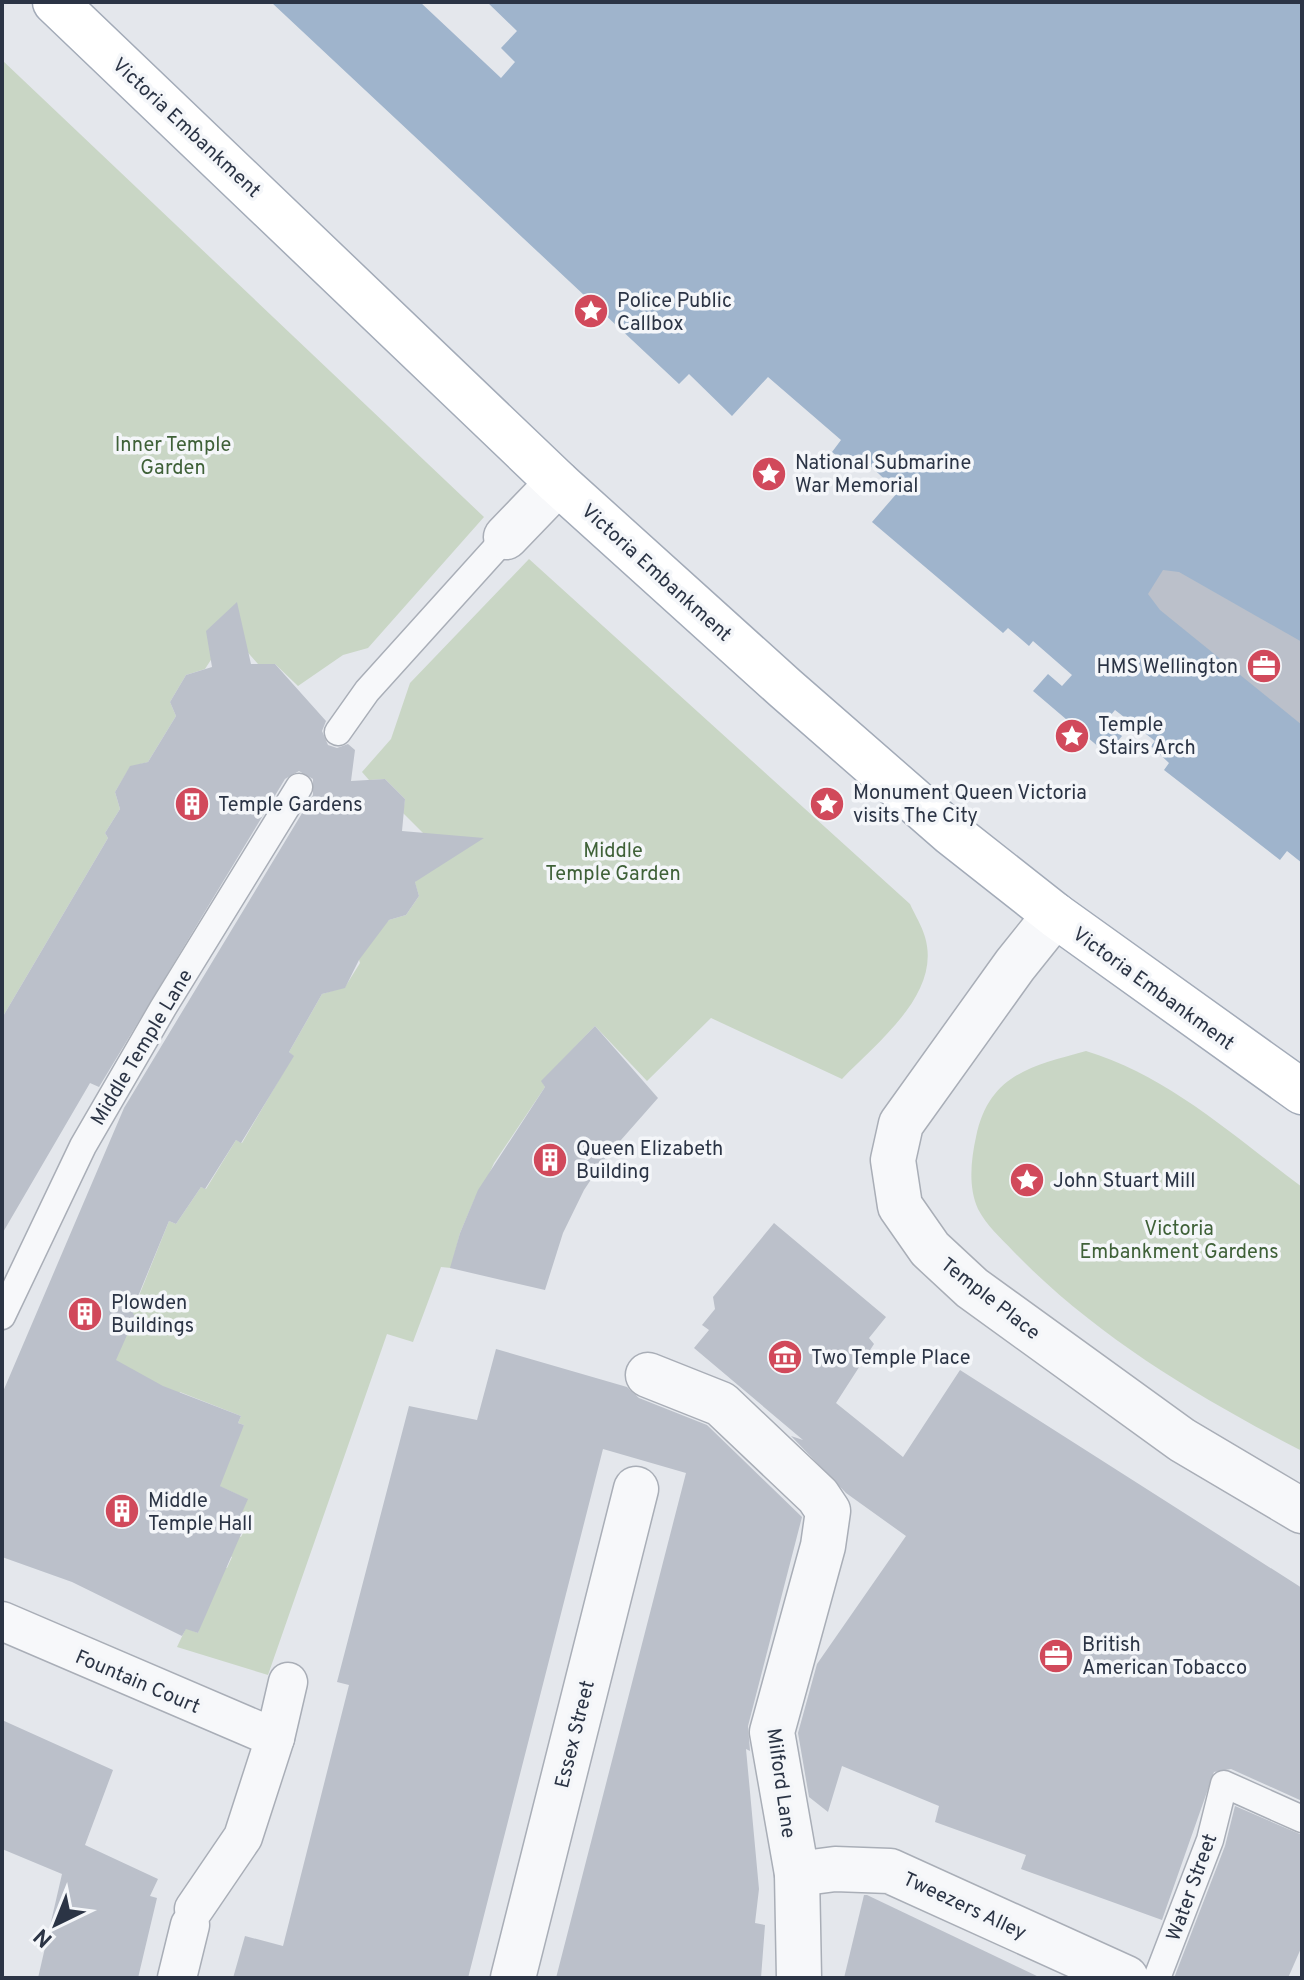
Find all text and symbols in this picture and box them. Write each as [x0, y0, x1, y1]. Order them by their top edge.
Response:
street label: Victoria Embankment [106, 53, 266, 204]
place label: Police Public Callbox [617, 289, 732, 338]
place icon: Police Public Callbox [572, 292, 610, 330]
park label: Inner Temple Garden [115, 433, 231, 482]
place label: National Submarine War Memorial [795, 451, 971, 500]
place icon: National Submarine War Memorial [750, 455, 788, 493]
street label: Victoria Embankment [575, 499, 737, 648]
office icon: HMS Wellington [1245, 647, 1283, 685]
place label: HMS Wellington [1097, 655, 1238, 681]
place label: Temple Stairs Arch [1098, 713, 1196, 762]
place icon: Temple Stairs Arch [1053, 717, 1091, 755]
place label: Monument Queen Victoria visits The City [853, 781, 1087, 830]
building icon: Temple Gardens [173, 785, 211, 823]
place icon: Monument Queen Victoria visits The City [808, 785, 846, 823]
place label: Temple Gardens [218, 793, 363, 819]
park label: Middle Temple Garden [545, 839, 681, 888]
street label: Victoria Embankment [1067, 922, 1239, 1057]
street label: Middle Temple Lane [86, 965, 200, 1131]
place label: Queen Elizabeth Building [576, 1137, 723, 1186]
building icon: Queen Elizabeth Building [531, 1141, 569, 1179]
place icon: John Stuart Mill [1008, 1161, 1046, 1199]
place label: John Stuart Mill [1053, 1169, 1196, 1195]
park label: Victoria Embankment Gardens [1079, 1217, 1279, 1266]
street label: Temple Place [935, 1253, 1045, 1347]
place label: Plowden Buildings [111, 1291, 194, 1340]
building icon: Plowden Buildings [66, 1295, 104, 1333]
museum icon: Two Temple Place [766, 1338, 804, 1376]
place label: Two Temple Place [811, 1346, 971, 1372]
place label: Middle Temple Hall [148, 1489, 252, 1538]
building icon: Middle Temple Hall [103, 1492, 141, 1530]
place label: British American Tobacco [1082, 1633, 1247, 1682]
office icon: British American Tobacco [1037, 1637, 1075, 1675]
street label: Fountain Court [71, 1645, 204, 1721]
street label: Essex Street [550, 1678, 602, 1791]
street label: Milford Lane [759, 1726, 801, 1840]
street label: Water Street [1161, 1830, 1224, 1945]
street label: Tweezers Alley [898, 1867, 1030, 1947]
north arrow [16, 1884, 96, 1964]
text: N [29, 1922, 59, 1952]

